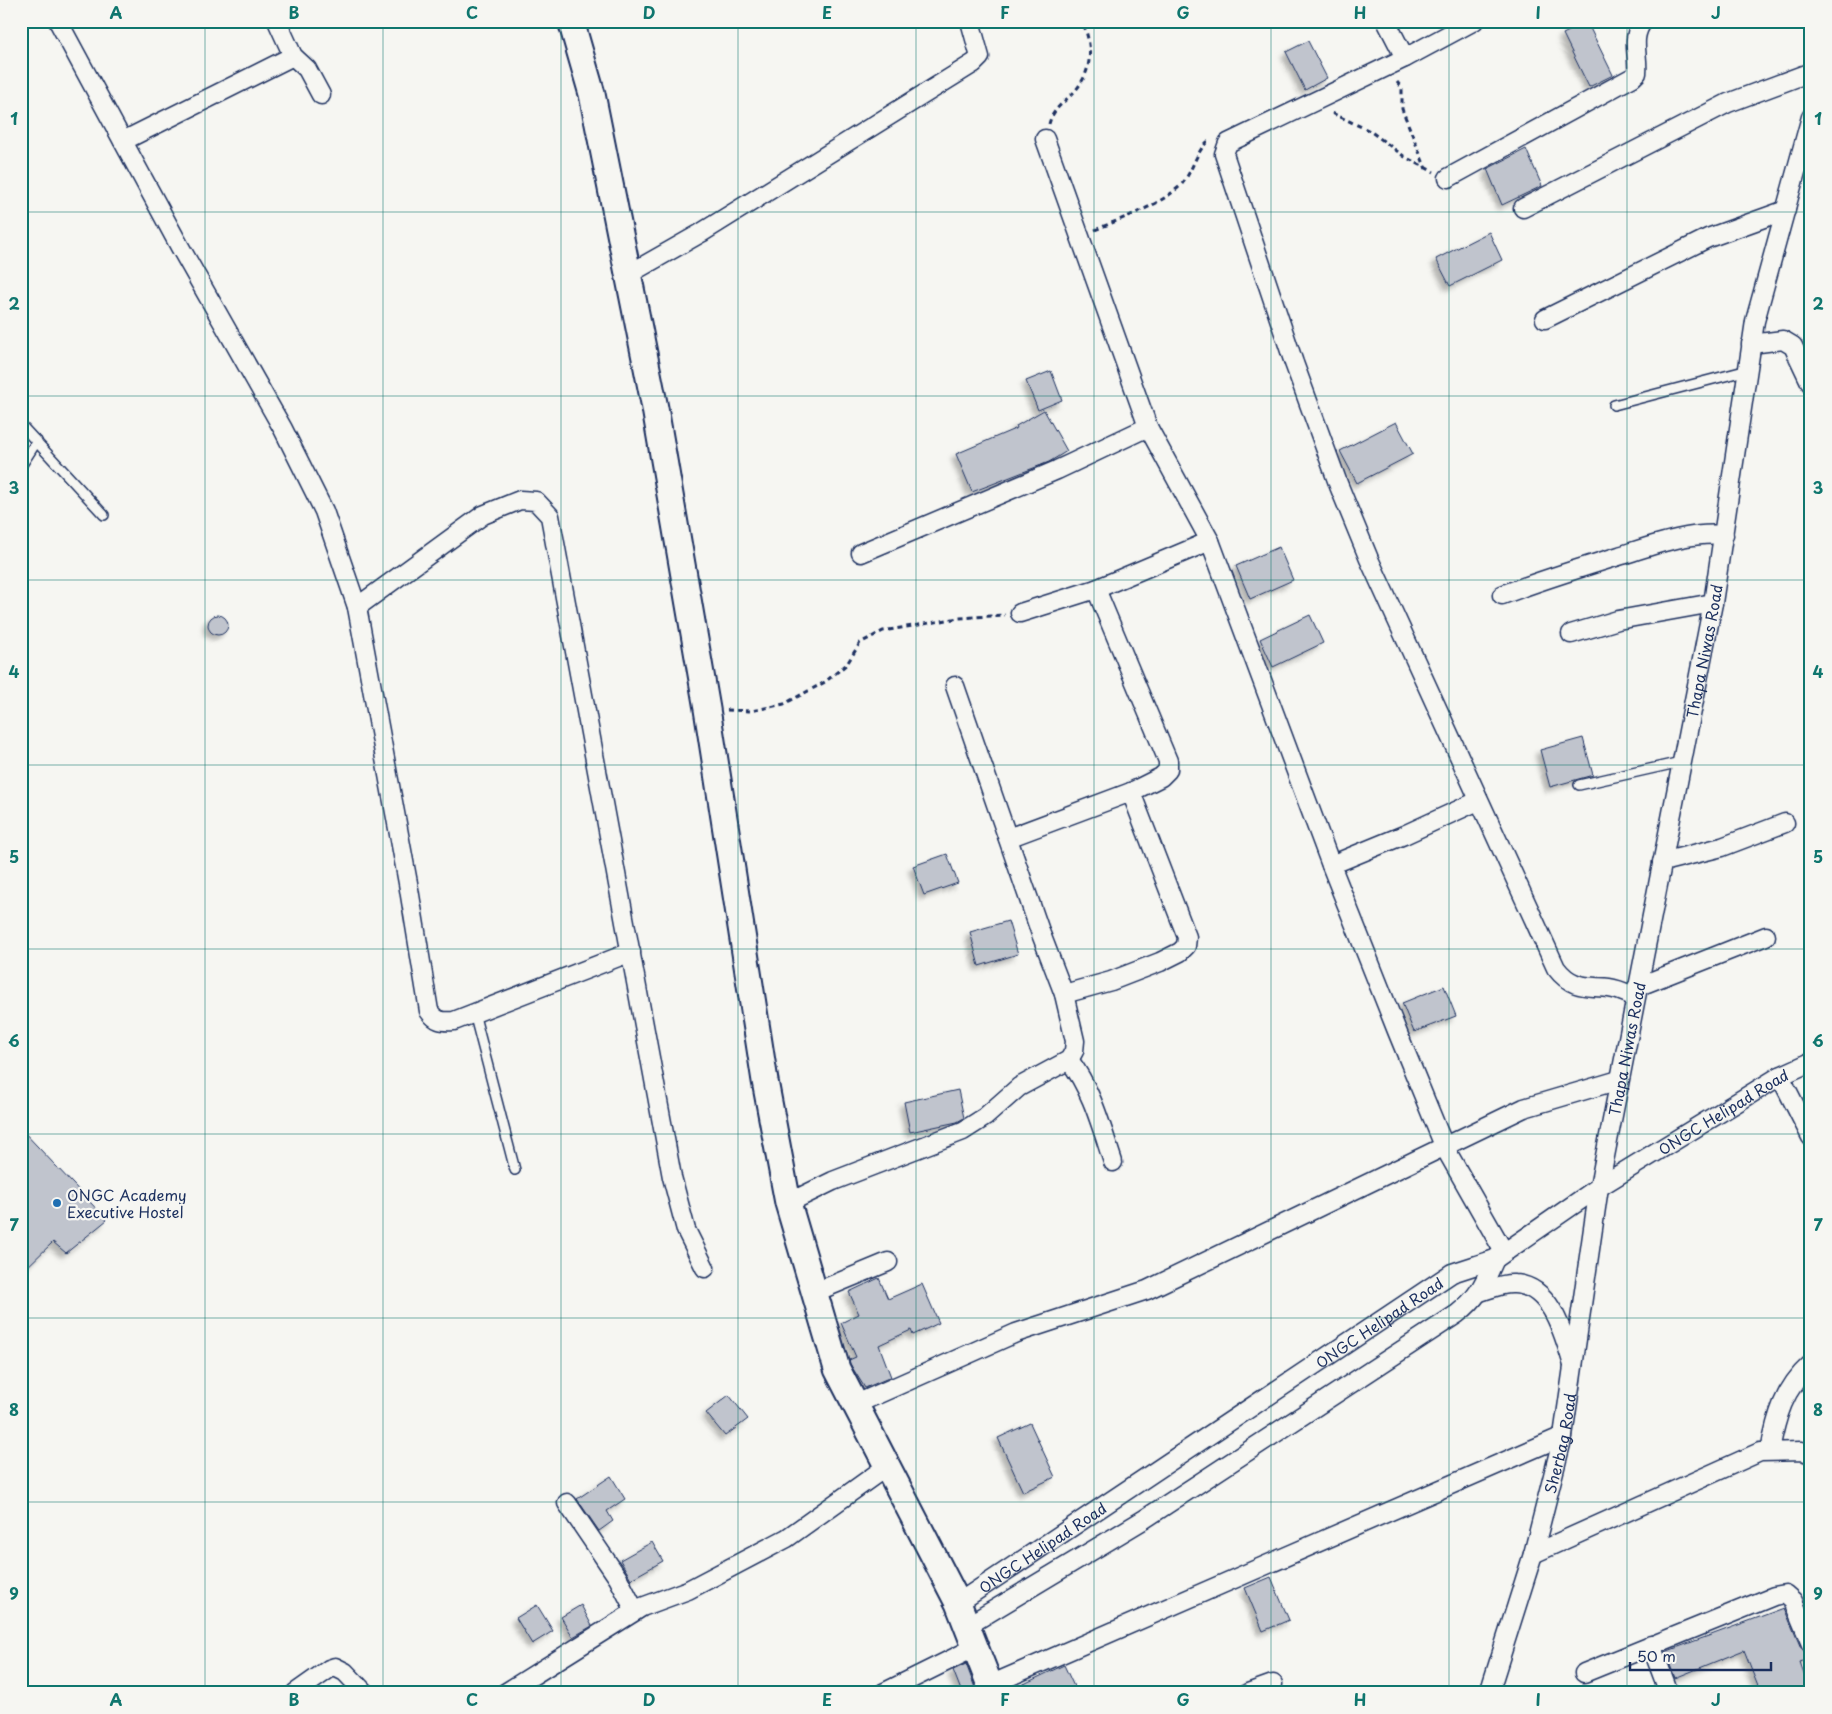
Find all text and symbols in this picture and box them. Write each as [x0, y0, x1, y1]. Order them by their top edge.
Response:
text: A [110, 0, 123, 24]
text: B [289, 0, 300, 24]
text: C [466, 0, 478, 24]
text: D [643, 0, 655, 24]
text: E [822, 0, 832, 24]
text: F [1000, 0, 1010, 24]
text: G [1176, 0, 1190, 24]
text: H [1354, 0, 1366, 24]
text: I [1535, 0, 1541, 24]
text: J [1711, 0, 1721, 24]
text: 1 [10, 106, 18, 130]
text: 1 [1814, 106, 1822, 130]
text: 2 [8, 291, 20, 315]
text: 2 [1812, 291, 1824, 315]
text: 3 [9, 475, 19, 499]
text: 3 [1813, 475, 1823, 499]
street label: Thapa Niwas Road [1679, 583, 1727, 720]
text: 4 [9, 659, 20, 683]
text: 4 [1813, 659, 1824, 683]
text: 5 [9, 844, 19, 868]
text: 5 [1813, 844, 1823, 868]
street label: Thapa Niwas Road [1602, 980, 1650, 1118]
text: 6 [8, 1028, 20, 1052]
text: 6 [1812, 1028, 1824, 1052]
street label: ONGC Helipad Road [1653, 1062, 1792, 1160]
place label: ONGC Academy Executive Hostel [67, 1183, 187, 1223]
marker: ONGC Academy Executive Hostel [51, 1197, 63, 1209]
text: 7 [9, 1212, 19, 1236]
text: 7 [1813, 1212, 1823, 1236]
street label: ONGC Helipad Road [1310, 1271, 1447, 1373]
street label: Sherbag Road [1537, 1391, 1581, 1496]
text: 8 [9, 1397, 19, 1421]
text: 8 [1813, 1397, 1823, 1421]
street label: ONGC Helipad Road [973, 1496, 1111, 1598]
text: 9 [9, 1581, 19, 1605]
text: 9 [1813, 1581, 1823, 1605]
scale bar [1630, 1639, 1771, 1671]
text: 50 m [1637, 1644, 1676, 1667]
text: A [110, 1687, 123, 1711]
text: B [289, 1687, 300, 1711]
text: C [466, 1687, 478, 1711]
text: D [643, 1687, 655, 1711]
text: E [822, 1687, 832, 1711]
text: F [1000, 1687, 1010, 1711]
text: G [1176, 1687, 1190, 1711]
text: H [1354, 1687, 1366, 1711]
text: I [1535, 1687, 1541, 1711]
text: J [1711, 1687, 1721, 1711]

